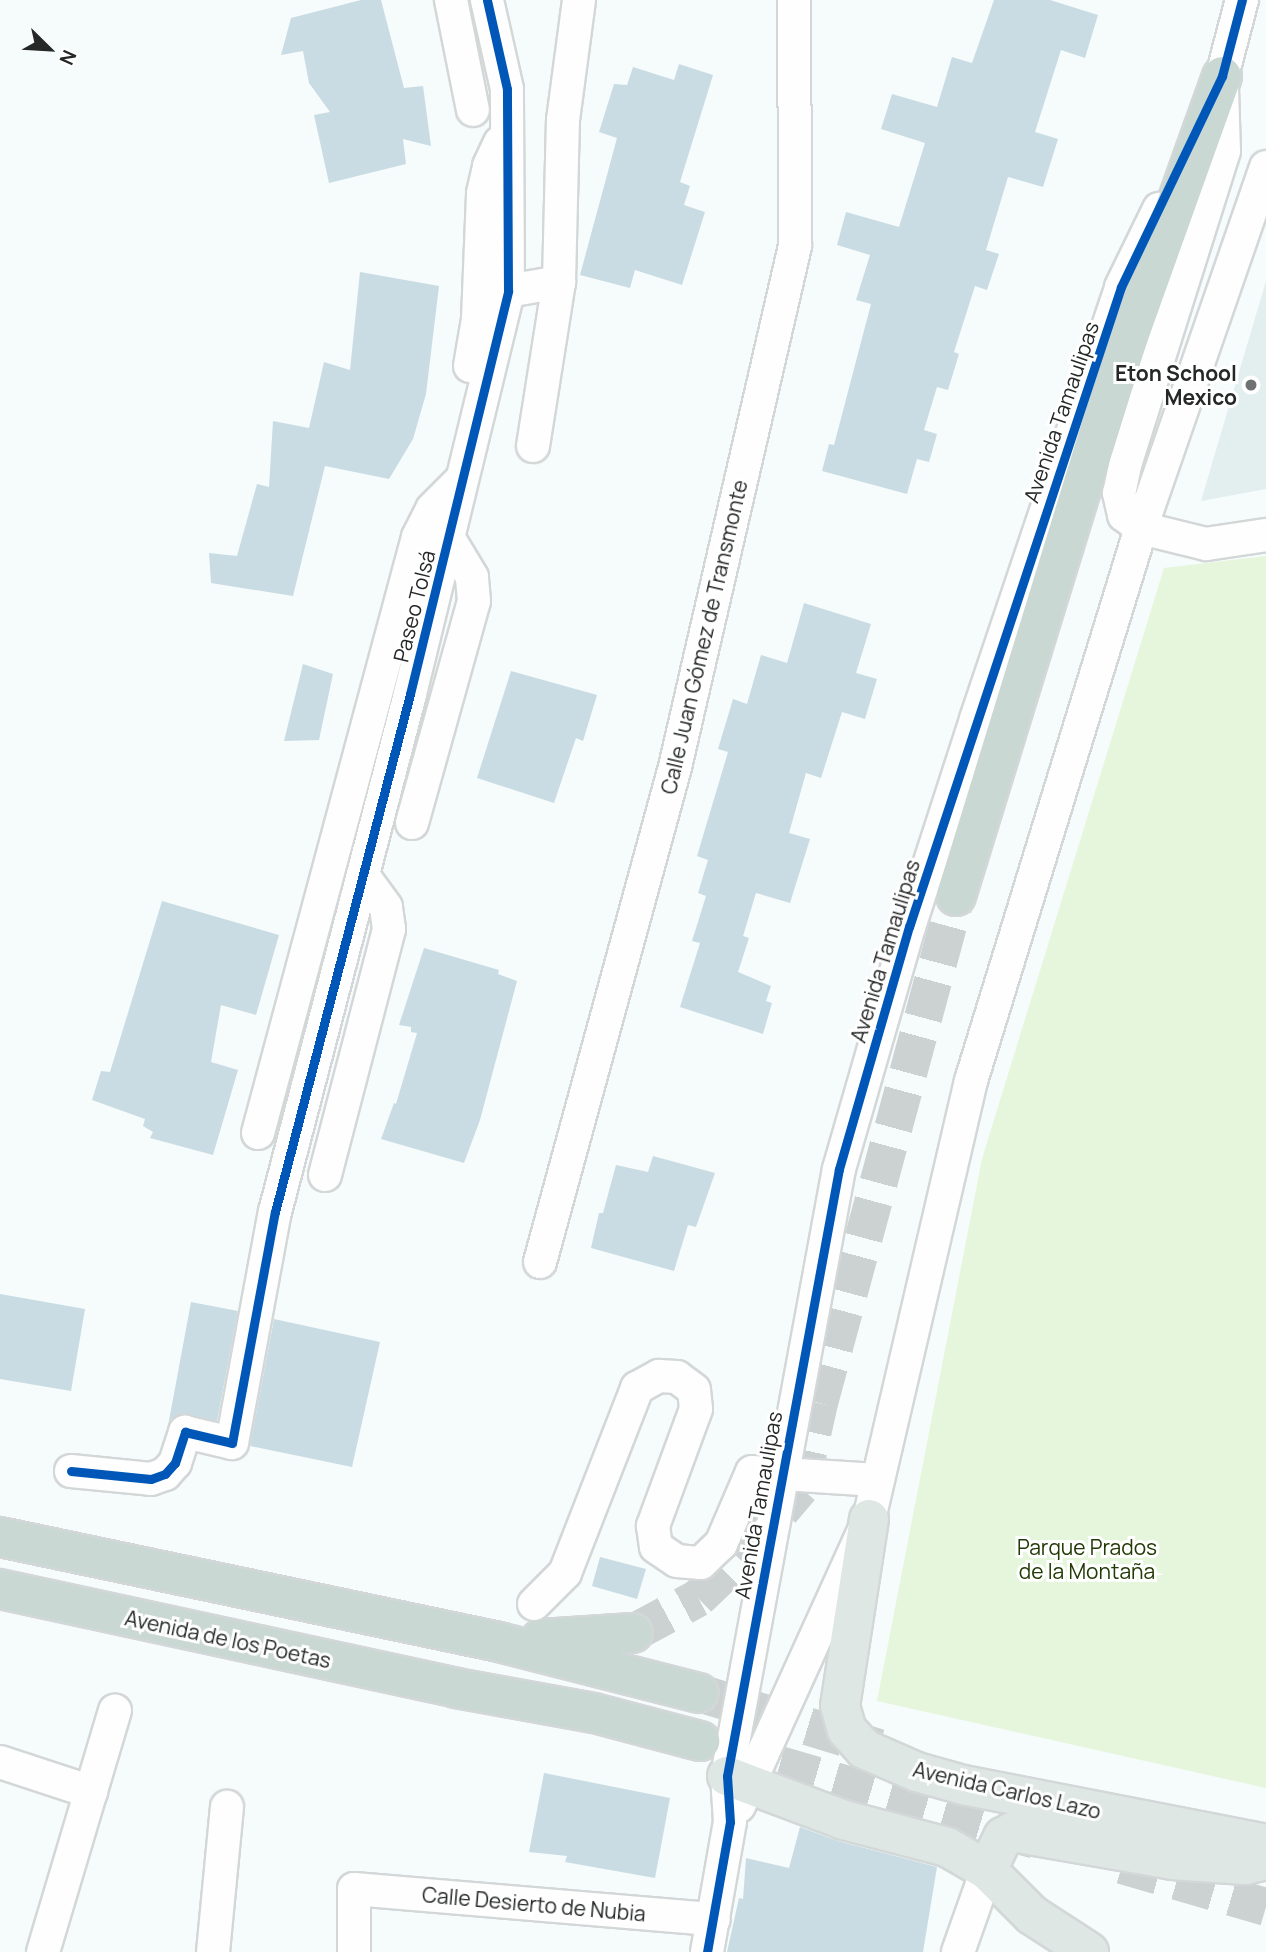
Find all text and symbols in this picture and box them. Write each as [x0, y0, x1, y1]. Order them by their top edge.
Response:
north arrow [14, 14, 84, 84]
text: N [54, 46, 83, 69]
street label: Avenida Tamaulipas [1018, 318, 1104, 506]
place label: Eton School Mexico [1115, 360, 1237, 410]
marker: Eton School Mexico [1243, 377, 1259, 393]
street label: Calle Juan Gómez de Transmonte [656, 477, 752, 797]
street label: Paseo Tolsá [388, 547, 440, 665]
street label: Avenida Tamaulipas [845, 856, 925, 1046]
street label: Avenida Tamaulipas [729, 1409, 787, 1601]
park label: Parque Prados de la Montaña [1017, 1534, 1157, 1584]
street label: Avenida de los Poetas [123, 1605, 333, 1673]
street label: Avenida Carlos Lazo [911, 1756, 1103, 1824]
street label: Calle Desierto de Nubia [421, 1882, 647, 1926]

